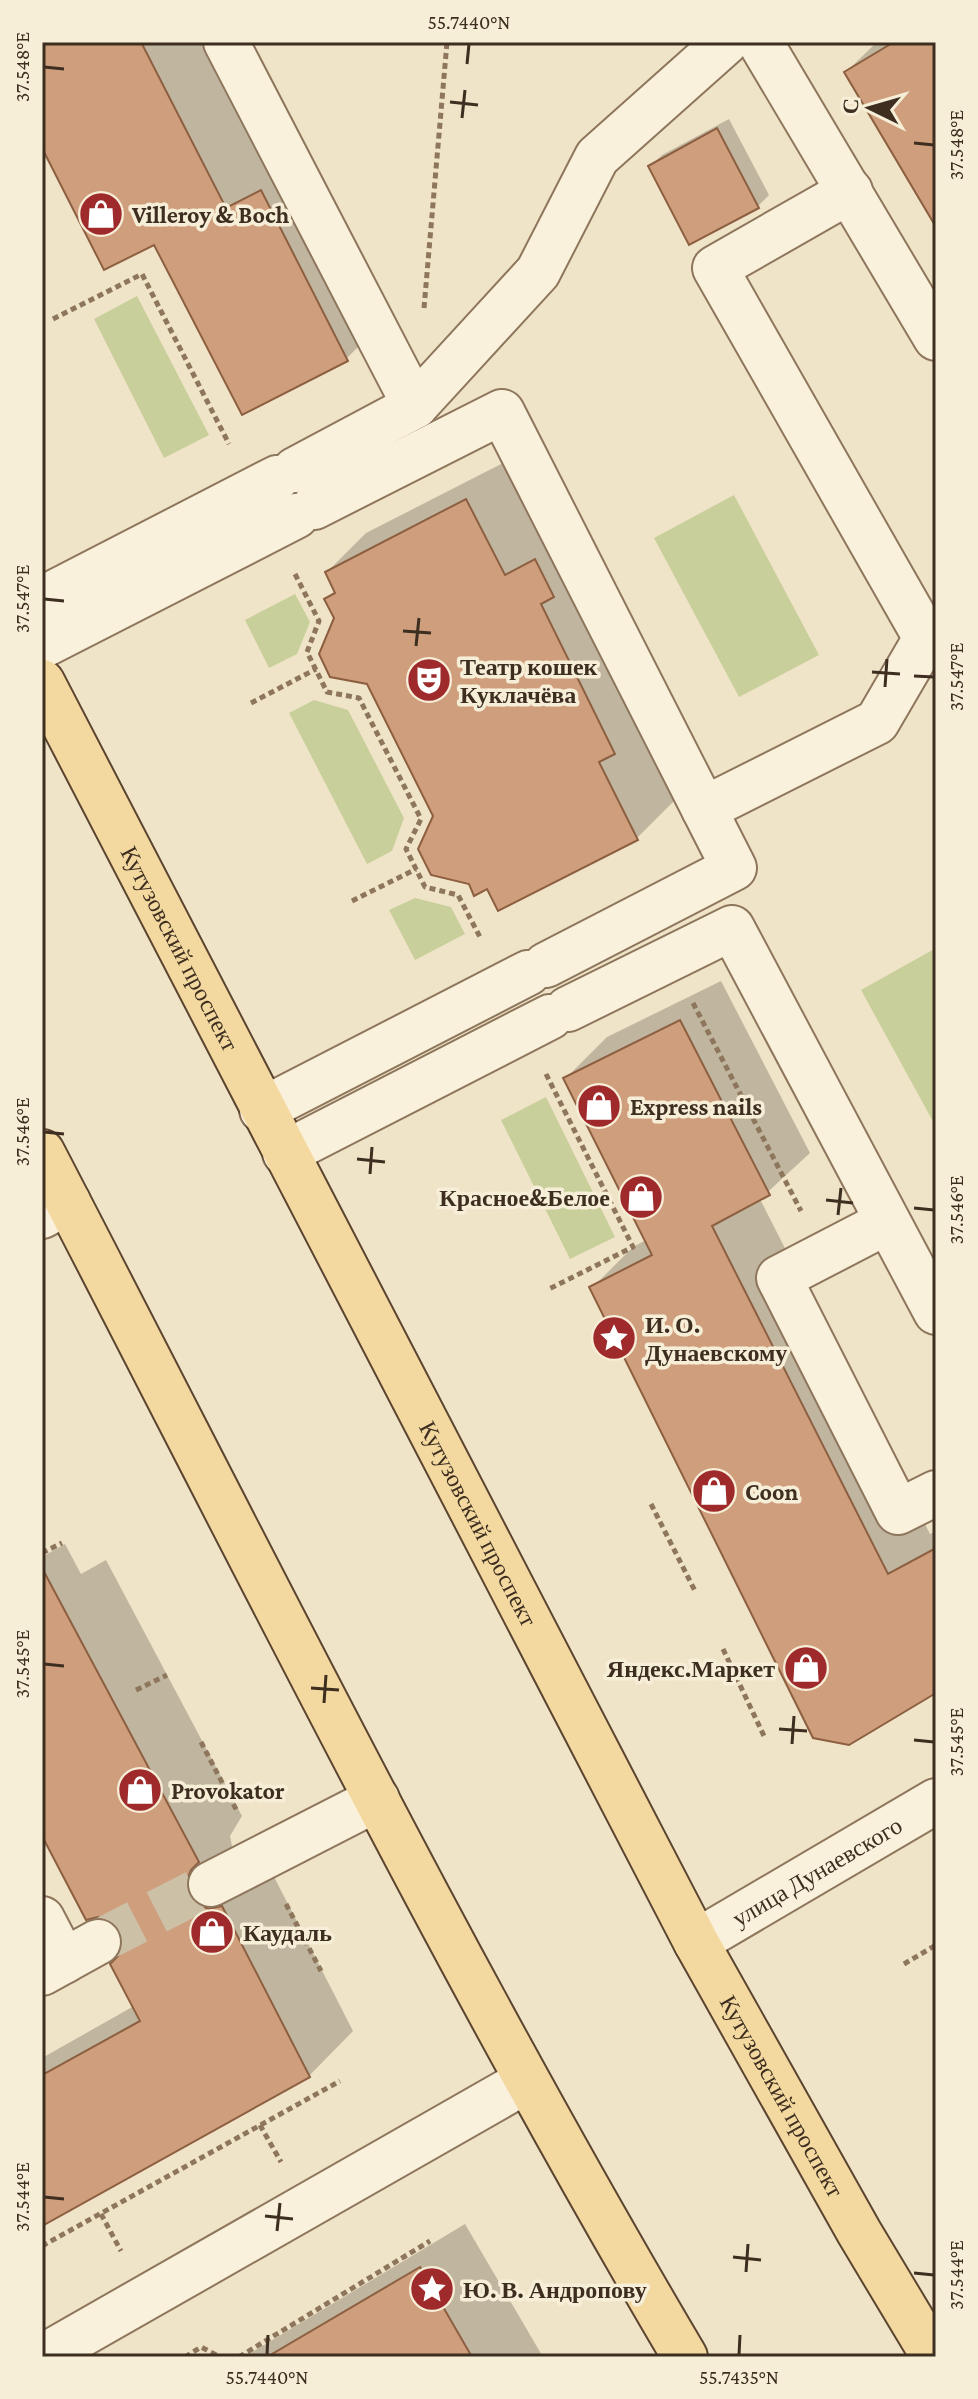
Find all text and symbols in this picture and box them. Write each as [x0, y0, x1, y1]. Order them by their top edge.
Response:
text: 55.7440°N [428, 11, 510, 33]
text: 37.548°E [11, 32, 33, 102]
north arrow [830, 68, 910, 148]
text: С [837, 97, 864, 115]
text: 37.548°E [945, 110, 967, 180]
shop icon: Villeroy & Boch [77, 190, 125, 238]
place label: Villeroy & Boch [131, 201, 290, 228]
text: 37.547°E [11, 565, 33, 633]
text: 37.547°E [945, 643, 967, 711]
place label: Театр кошек Куклачёва [460, 653, 598, 708]
theatre icon: Театр кошек Куклачёва [405, 656, 453, 704]
street label: Кутузовский проспект [116, 841, 245, 1056]
shop icon: Express nails [575, 1082, 623, 1130]
place label: Express nails [630, 1093, 762, 1120]
text: 37.546°E [11, 1097, 33, 1167]
shop icon: Красное&Белое [617, 1173, 665, 1221]
text: 37.546°E [945, 1175, 967, 1245]
place label: Красное&Белое [439, 1184, 610, 1211]
place label: И. О. Дунаевскому [645, 1311, 787, 1366]
place icon: И. О. Дунаевскому [590, 1314, 638, 1362]
street label: Кутузовский проспект [414, 1417, 543, 1631]
shop icon: Coon [690, 1467, 738, 1515]
place label: Coon [745, 1478, 798, 1505]
text: 37.545°E [11, 1629, 33, 1698]
shop icon: Яндекс.Маркет [782, 1644, 830, 1692]
place label: Яндекс.Маркет [607, 1655, 775, 1682]
text: 37.545°E [945, 1707, 967, 1776]
shop icon: Provokator [116, 1766, 164, 1814]
place label: Provokator [171, 1777, 285, 1804]
street label: улица Дунаевского [727, 1811, 906, 1931]
shop icon: Каудаль [188, 1908, 236, 1956]
place label: Каудаль [243, 1919, 332, 1946]
street label: Кутузовский проспект [715, 1990, 850, 2202]
text: 37.544°E [11, 2162, 33, 2232]
text: 37.544°E [945, 2240, 967, 2310]
place icon: Ю. В. Андропову [408, 2265, 456, 2313]
place label: Ю. В. Андропову [463, 2276, 647, 2303]
text: 55.7440°N [226, 2366, 308, 2388]
text: 55.7435°N [699, 2366, 779, 2388]

